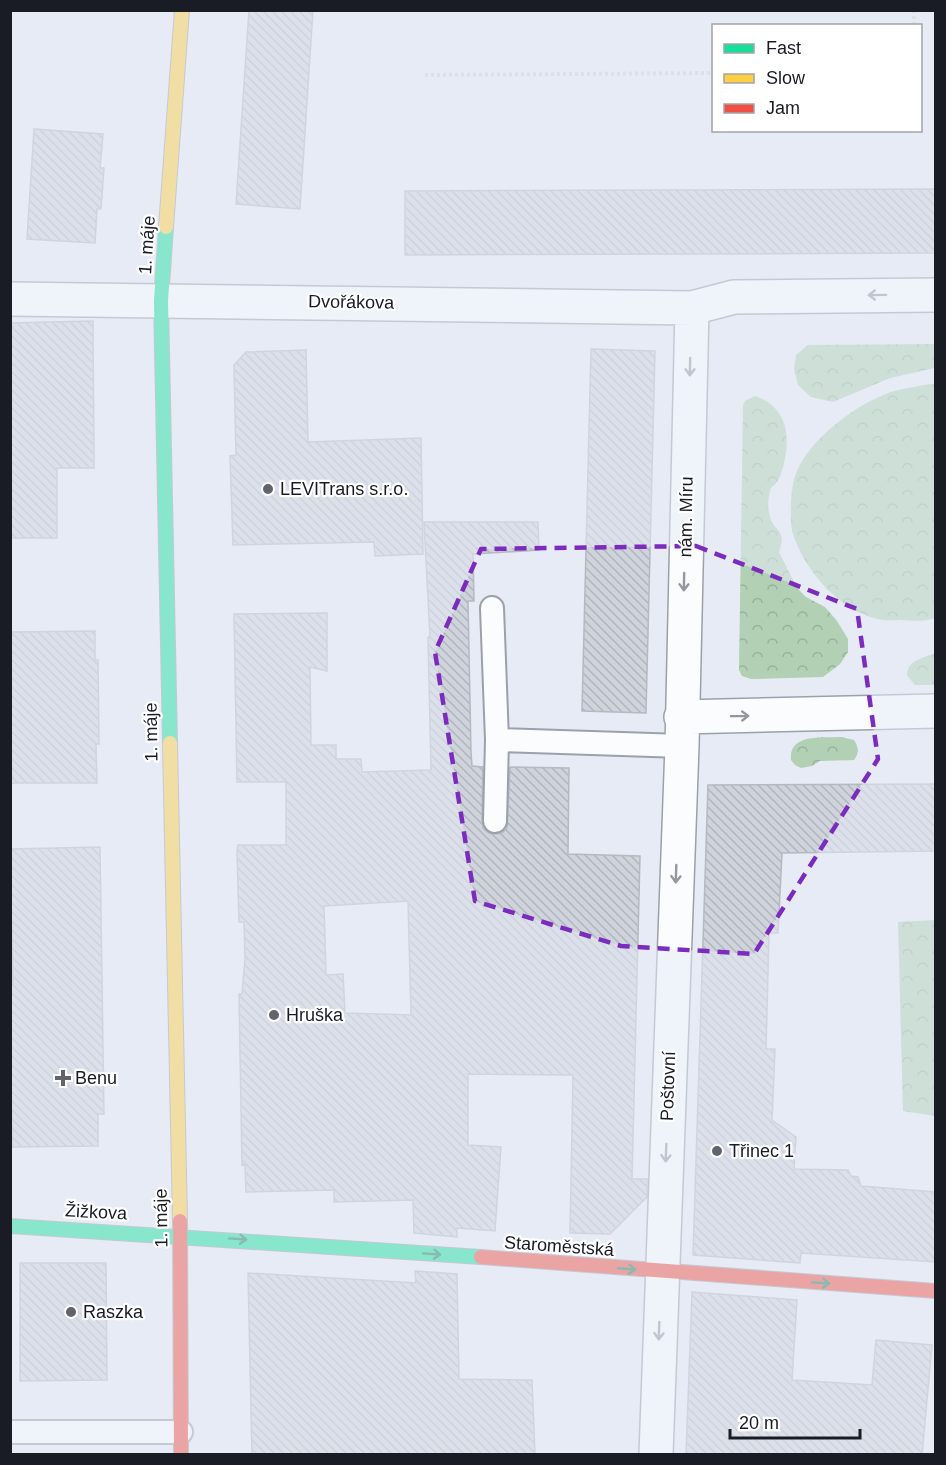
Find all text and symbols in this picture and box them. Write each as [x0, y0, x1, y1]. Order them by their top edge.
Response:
legend [712, 24, 922, 132]
text: Fast [766, 38, 801, 58]
text: Slow [766, 68, 806, 88]
text: Jam [766, 98, 800, 118]
street label: 1. máje [135, 215, 159, 275]
one-way arrow [868, 290, 888, 301]
street label: Dvořákova [308, 291, 395, 313]
one-way arrow [684, 356, 696, 376]
street label: nám. Míru [675, 476, 697, 558]
place label: LEVITrans s.r.o. [280, 479, 408, 499]
marker: LEVITrans s.r.o. [261, 482, 275, 496]
one-way arrow [679, 572, 690, 592]
street label: 1. máje [140, 702, 162, 762]
one-way arrow [729, 710, 749, 721]
one-way arrow [671, 864, 682, 884]
place label: Hruška [286, 1005, 344, 1025]
marker: Hruška [267, 1008, 281, 1022]
street label: Poštovní [657, 1051, 679, 1121]
place label: Benu [75, 1068, 117, 1088]
marker: Benu [56, 1071, 70, 1085]
place label: Třinec 1 [729, 1141, 794, 1161]
one-way arrow [660, 1143, 671, 1162]
marker: Třinec 1 [710, 1144, 724, 1158]
street label: 1. máje [150, 1188, 172, 1248]
street label: Žižkova [65, 1200, 128, 1224]
street label: Staroměstská [503, 1232, 616, 1260]
one-way arrow [227, 1234, 247, 1245]
one-way arrow [422, 1249, 442, 1260]
one-way arrow [616, 1264, 636, 1275]
one-way arrow [811, 1278, 831, 1289]
place label: Raszka [83, 1302, 144, 1322]
marker: Raszka [64, 1305, 78, 1319]
one-way arrow [654, 1320, 665, 1340]
scale bar [730, 1402, 860, 1440]
text: 20 m [739, 1413, 779, 1433]

